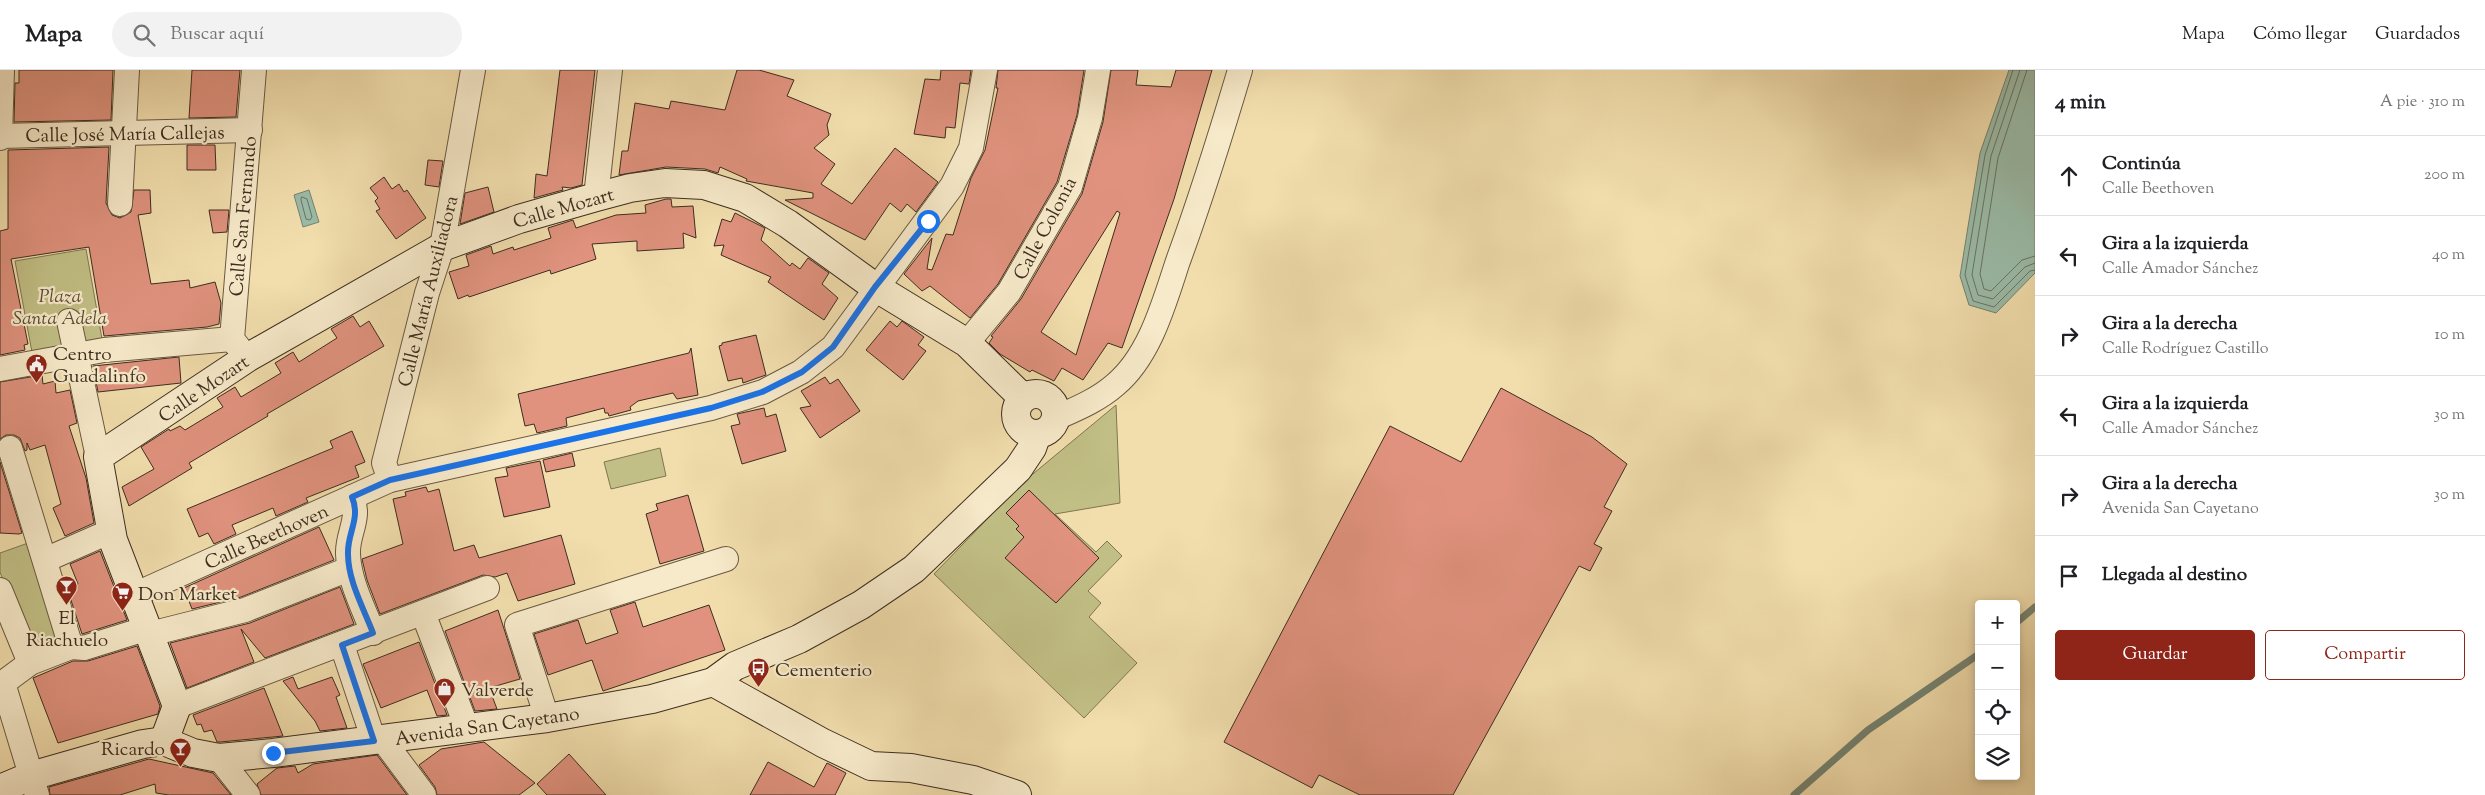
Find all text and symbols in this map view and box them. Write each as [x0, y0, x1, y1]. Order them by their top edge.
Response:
search box [112, 12, 462, 57]
text: Mapa [25, 18, 82, 52]
icon: search [130, 21, 158, 49]
text: Buscar aquí [170, 21, 264, 48]
text: Mapa [2182, 22, 2225, 48]
text: Cómo llegar [2253, 22, 2347, 48]
text: Guardados [2375, 22, 2460, 48]
text: 4 min [2055, 88, 2106, 118]
text: A pie · 310 m [2380, 91, 2465, 114]
street label: Calle José María Callejas [25, 120, 225, 151]
street label: Calle San Fernando [224, 135, 265, 297]
text: Continúa [2102, 151, 2181, 178]
icon: ahead [2055, 162, 2083, 190]
text: 200 m [2424, 164, 2465, 187]
street label: Calle Colonia [1008, 173, 1085, 285]
text: Calle Beethoven [2102, 178, 2214, 201]
street label: Calle Mozart [510, 182, 618, 237]
street label: Calle María Auxiliadora [393, 193, 466, 390]
route start [917, 210, 940, 233]
text: Gira a la izquierda [2102, 231, 2248, 258]
icon: left [2055, 242, 2083, 270]
text: 40 m [2432, 244, 2465, 267]
text: Calle Amador Sánchez [2102, 258, 2258, 281]
park label: Plaza Santa Adela [13, 284, 107, 333]
text: Gira a la derecha [2102, 311, 2237, 338]
icon: right [2055, 322, 2083, 350]
text: 10 m [2435, 324, 2465, 347]
text: Calle Rodríguez Castillo [2102, 338, 2269, 361]
place label: Centro Guadalinfo [53, 342, 146, 391]
street label: Calle Mozart [154, 350, 255, 430]
public building icon: Centro Guadalinfo [25, 352, 49, 383]
text: Gira a la izquierda [2102, 391, 2248, 418]
icon: left [2055, 402, 2083, 430]
text: 30 m [2434, 404, 2465, 427]
text: Calle Amador Sánchez [2102, 418, 2258, 441]
text: Gira a la derecha [2102, 471, 2237, 498]
icon: right [2055, 482, 2083, 510]
text: 30 m [2434, 484, 2465, 507]
text: Avenida San Cayetano [2102, 498, 2259, 521]
street label: Calle Beethoven [201, 499, 333, 578]
icon: arrive [2055, 562, 2083, 590]
text: Llegada al destino [2102, 562, 2247, 589]
bar icon: El Riachuelo [55, 574, 79, 605]
supermarket icon: Don Market [110, 581, 134, 612]
place label: Don Market [138, 582, 237, 609]
map controls [1975, 600, 2020, 780]
button: + [1975, 600, 2020, 645]
place label: El Riachuelo [26, 606, 108, 655]
button: Guardar [2055, 630, 2255, 680]
button: Compartir [2265, 630, 2465, 680]
button: − [1975, 645, 2020, 690]
bus stop icon: Cementerio [747, 657, 771, 688]
place label: Cementerio [775, 658, 872, 685]
shop icon: Valverde [433, 677, 457, 708]
place label: Valverde [461, 678, 534, 705]
button: locate [1975, 690, 2020, 735]
street label: Avenida San Cayetano [393, 701, 581, 754]
button: layers [1975, 735, 2020, 780]
bar icon: Ricardo [169, 736, 193, 767]
place label: Ricardo [101, 737, 165, 764]
route end [262, 742, 285, 765]

